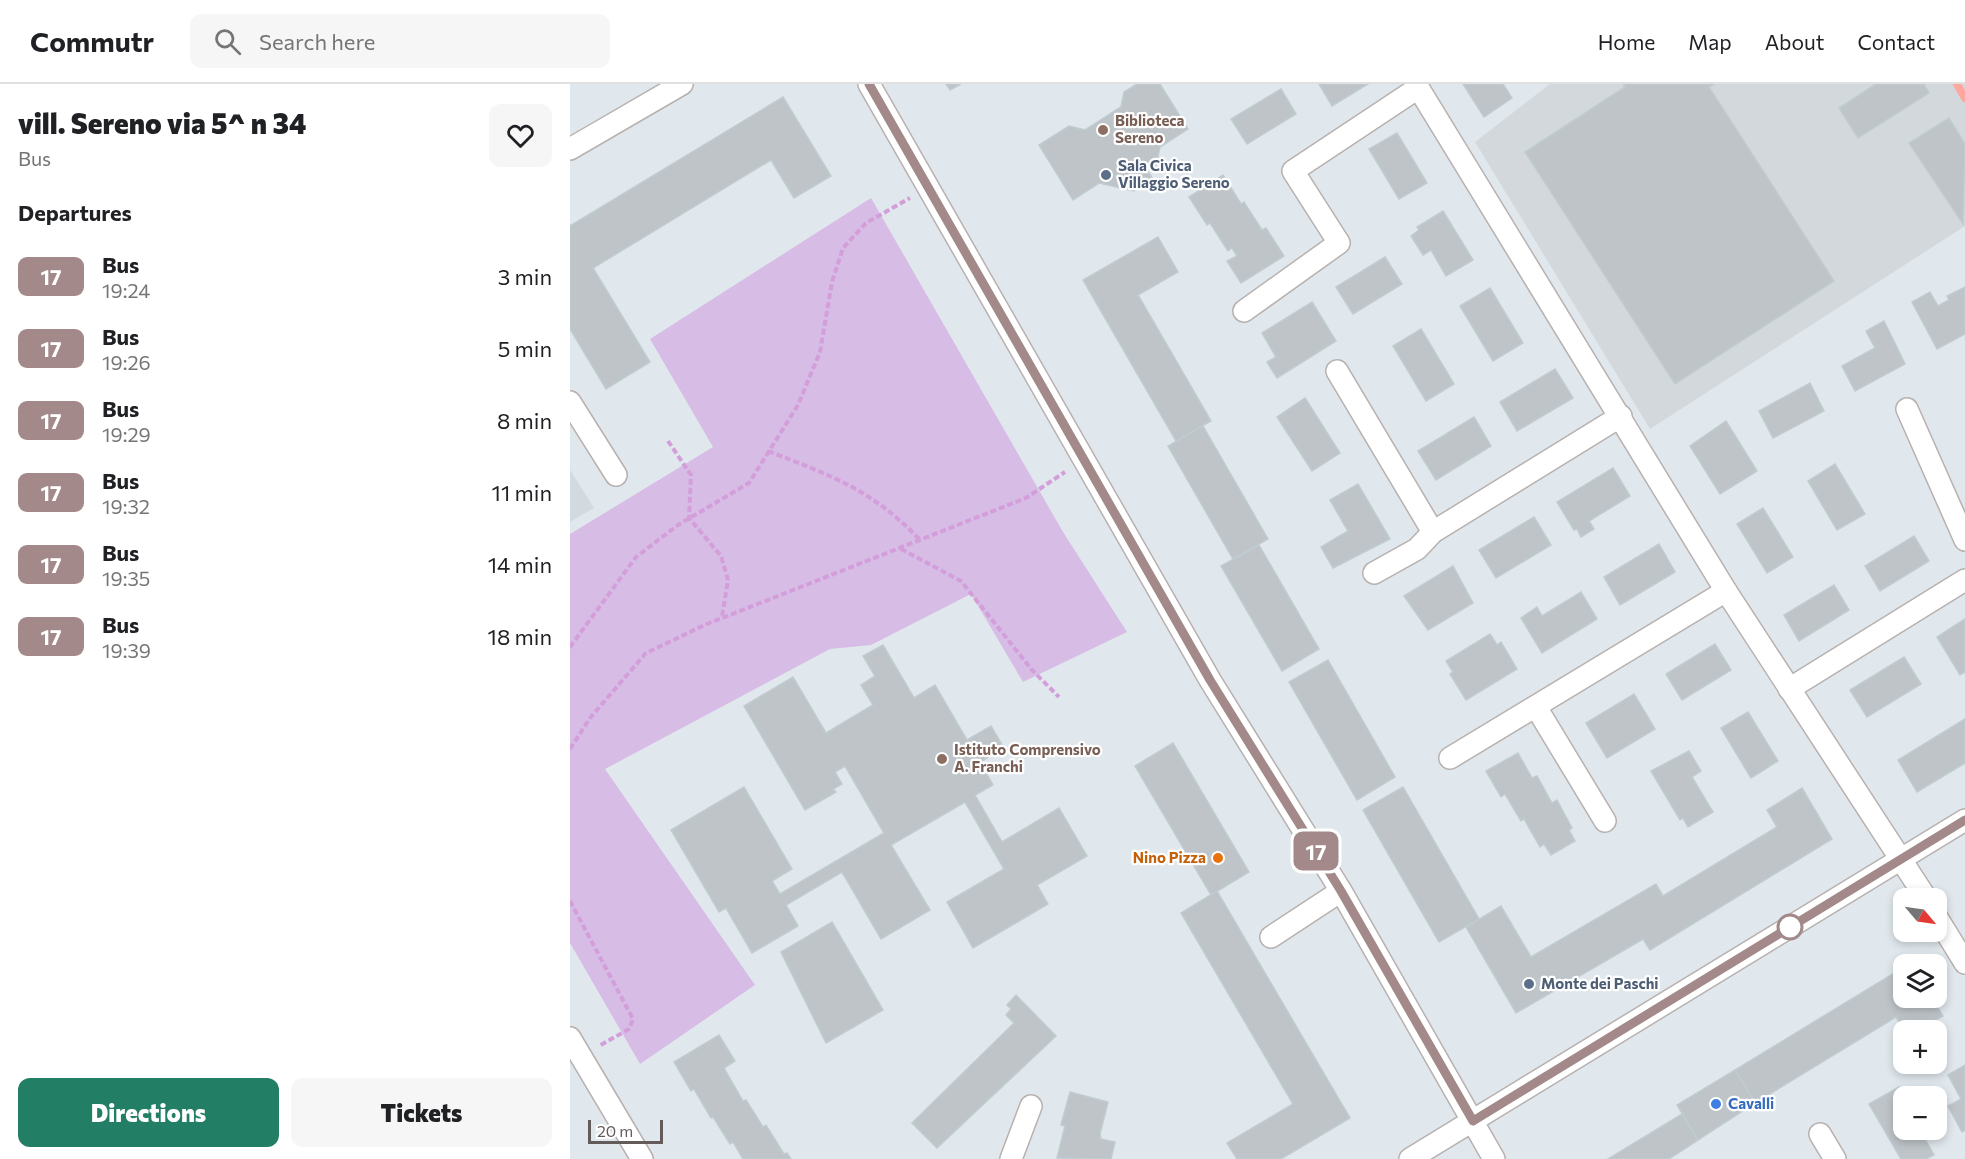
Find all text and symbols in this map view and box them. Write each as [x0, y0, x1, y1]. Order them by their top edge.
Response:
search box [190, 14, 610, 68]
text: Commutr [30, 24, 154, 58]
icon: search [211, 25, 244, 58]
text: Search here [259, 28, 375, 55]
text: Home [1598, 29, 1655, 54]
text: Map [1688, 29, 1732, 54]
text: About [1765, 29, 1824, 54]
text: Contact [1857, 29, 1935, 54]
button: heart [489, 104, 552, 167]
text: vill. Sereno via 5^ n 34 [18, 106, 306, 140]
place label: Biblioteca Sereno [1115, 111, 1185, 146]
marker: Biblioteca Sereno [1096, 123, 1110, 137]
text: Bus [18, 146, 51, 170]
place label: Sala Civica Villaggio Sereno [1118, 156, 1230, 191]
marker: Sala Civica Villaggio Sereno [1099, 168, 1113, 182]
text: Departures [18, 199, 132, 226]
text: Bus [102, 251, 139, 278]
text: 3 min [498, 263, 552, 290]
text: 17 [40, 264, 62, 289]
text: 19:24 [102, 278, 150, 302]
text: Bus [102, 323, 139, 350]
text: 5 min [498, 335, 552, 362]
text: 17 [40, 336, 62, 361]
text: 19:26 [102, 350, 151, 374]
text: Bus [102, 395, 139, 422]
text: 8 min [497, 407, 552, 434]
text: 17 [40, 408, 62, 433]
text: 19:29 [102, 422, 151, 446]
text: Bus [102, 467, 139, 494]
text: 11 min [492, 479, 552, 506]
text: 17 [40, 480, 62, 505]
text: 19:32 [102, 494, 150, 518]
text: Bus [102, 539, 139, 566]
text: 14 min [488, 551, 552, 578]
text: 17 [40, 552, 62, 577]
text: 19:35 [102, 566, 150, 590]
text: Bus [102, 611, 139, 638]
text: 18 min [488, 623, 552, 650]
text: 17 [40, 624, 62, 649]
text: 19:39 [102, 638, 151, 662]
place label: Istituto Comprensivo A. Franchi [954, 740, 1101, 775]
marker: Istituto Comprensivo A. Franchi [935, 752, 949, 766]
line badge: 17 [1289, 832, 1343, 870]
text: 17 [1305, 839, 1327, 864]
place label: Nino Pizza [1133, 848, 1206, 866]
marker: Nino Pizza [1211, 851, 1225, 865]
north arrow [1893, 888, 1947, 942]
map controls [1893, 888, 1947, 1140]
unlabelled marker [1777, 914, 1803, 940]
button: layers [1893, 954, 1947, 1008]
place label: Monte dei Paschi [1541, 974, 1659, 992]
marker: Monte dei Paschi [1522, 977, 1536, 991]
button: + [1893, 1020, 1947, 1074]
button: Directions [18, 1078, 279, 1147]
button: Tickets [291, 1078, 552, 1147]
button: − [1893, 1086, 1947, 1140]
place label: Cavalli [1728, 1094, 1774, 1112]
marker: Cavalli [1709, 1097, 1723, 1111]
scale bar [588, 1117, 663, 1144]
text: 20 m [597, 1121, 633, 1140]

